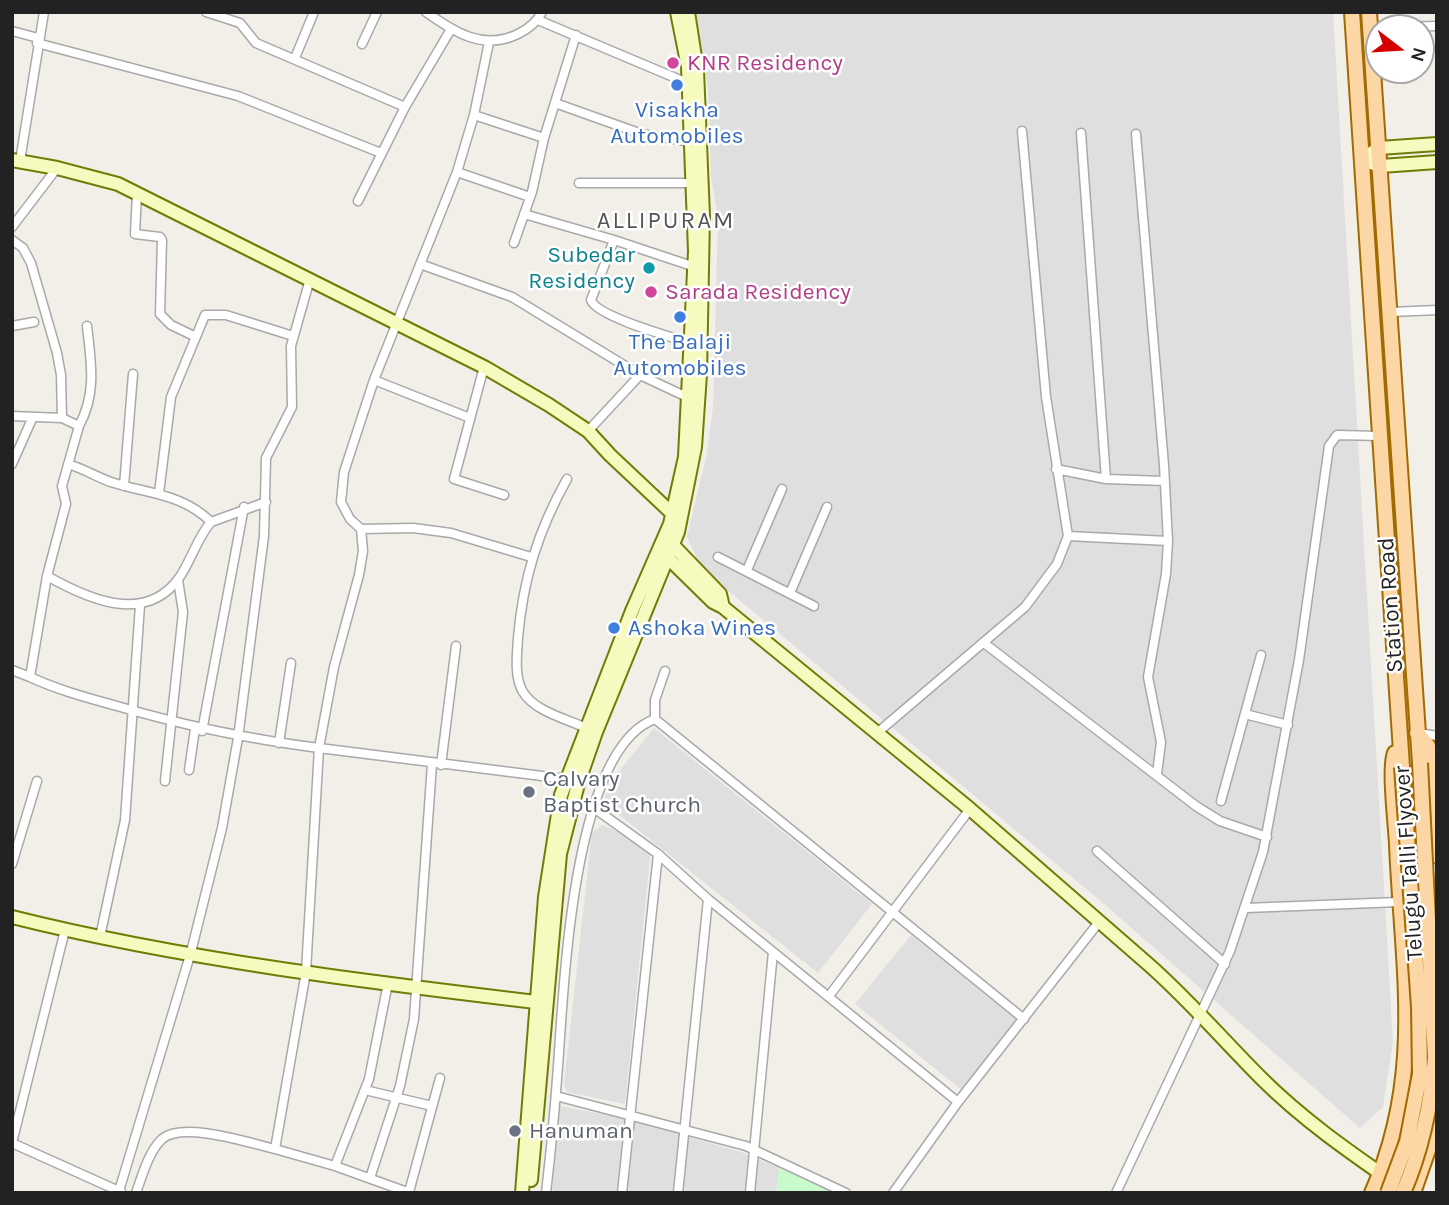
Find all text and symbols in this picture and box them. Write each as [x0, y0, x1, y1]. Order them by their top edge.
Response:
north arrow [1365, 14, 1435, 84]
text: N [1406, 45, 1431, 64]
place label: KNR Residency [687, 49, 843, 77]
marker: KNR Residency [665, 55, 681, 71]
marker: Visakha Automobiles [669, 77, 685, 93]
place label: Visakha Automobiles [610, 96, 744, 150]
district label: ALLIPURAM [598, 207, 734, 235]
place label: Subedar Residency [528, 241, 635, 295]
marker: Subedar Residency [641, 260, 657, 276]
place label: Sarada Residency [665, 278, 851, 306]
marker: Sarada Residency [643, 284, 659, 300]
marker: The Balaji Automobiles [672, 309, 688, 325]
place label: The Balaji Automobiles [613, 328, 747, 382]
street label: Station Road [1373, 536, 1409, 674]
place label: Ashoka Wines [628, 614, 776, 642]
marker: Ashoka Wines [606, 620, 622, 636]
place label: Calvary Baptist Church [543, 765, 701, 819]
street label: Telugu Talli Flyover [1388, 765, 1430, 961]
marker: Calvary Baptist Church [521, 784, 537, 800]
place label: Hanuman [529, 1117, 633, 1145]
marker: Hanuman [507, 1123, 523, 1139]

